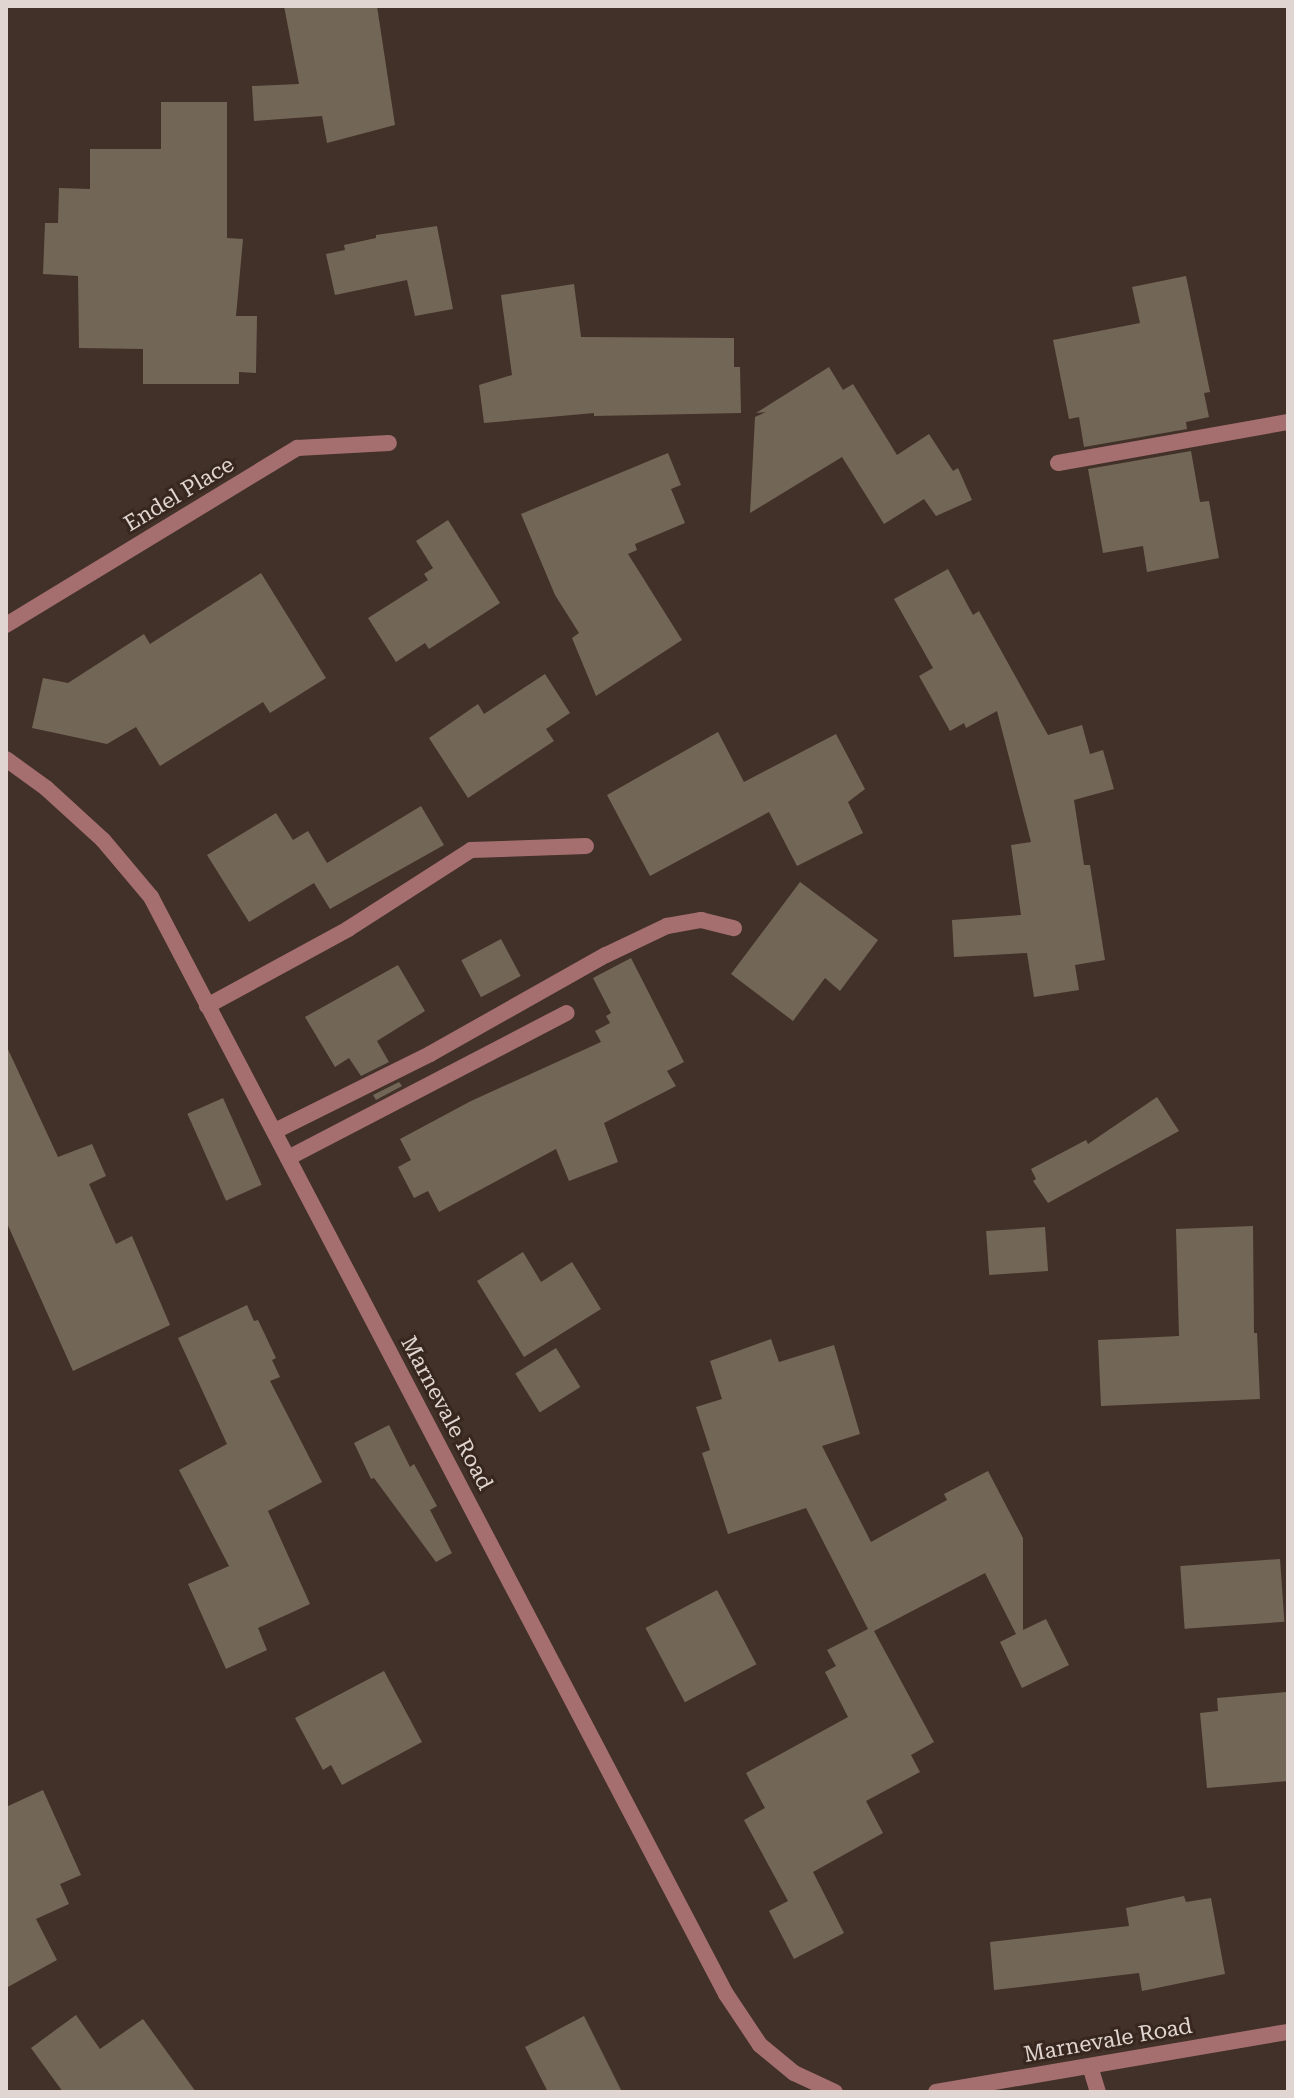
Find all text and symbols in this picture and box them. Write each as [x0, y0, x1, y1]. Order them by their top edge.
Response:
street label: Endel Place [119, 451, 239, 537]
street label: Marnevale Road [395, 1332, 499, 1494]
street label: Marnevale Road [1022, 2012, 1194, 2068]

